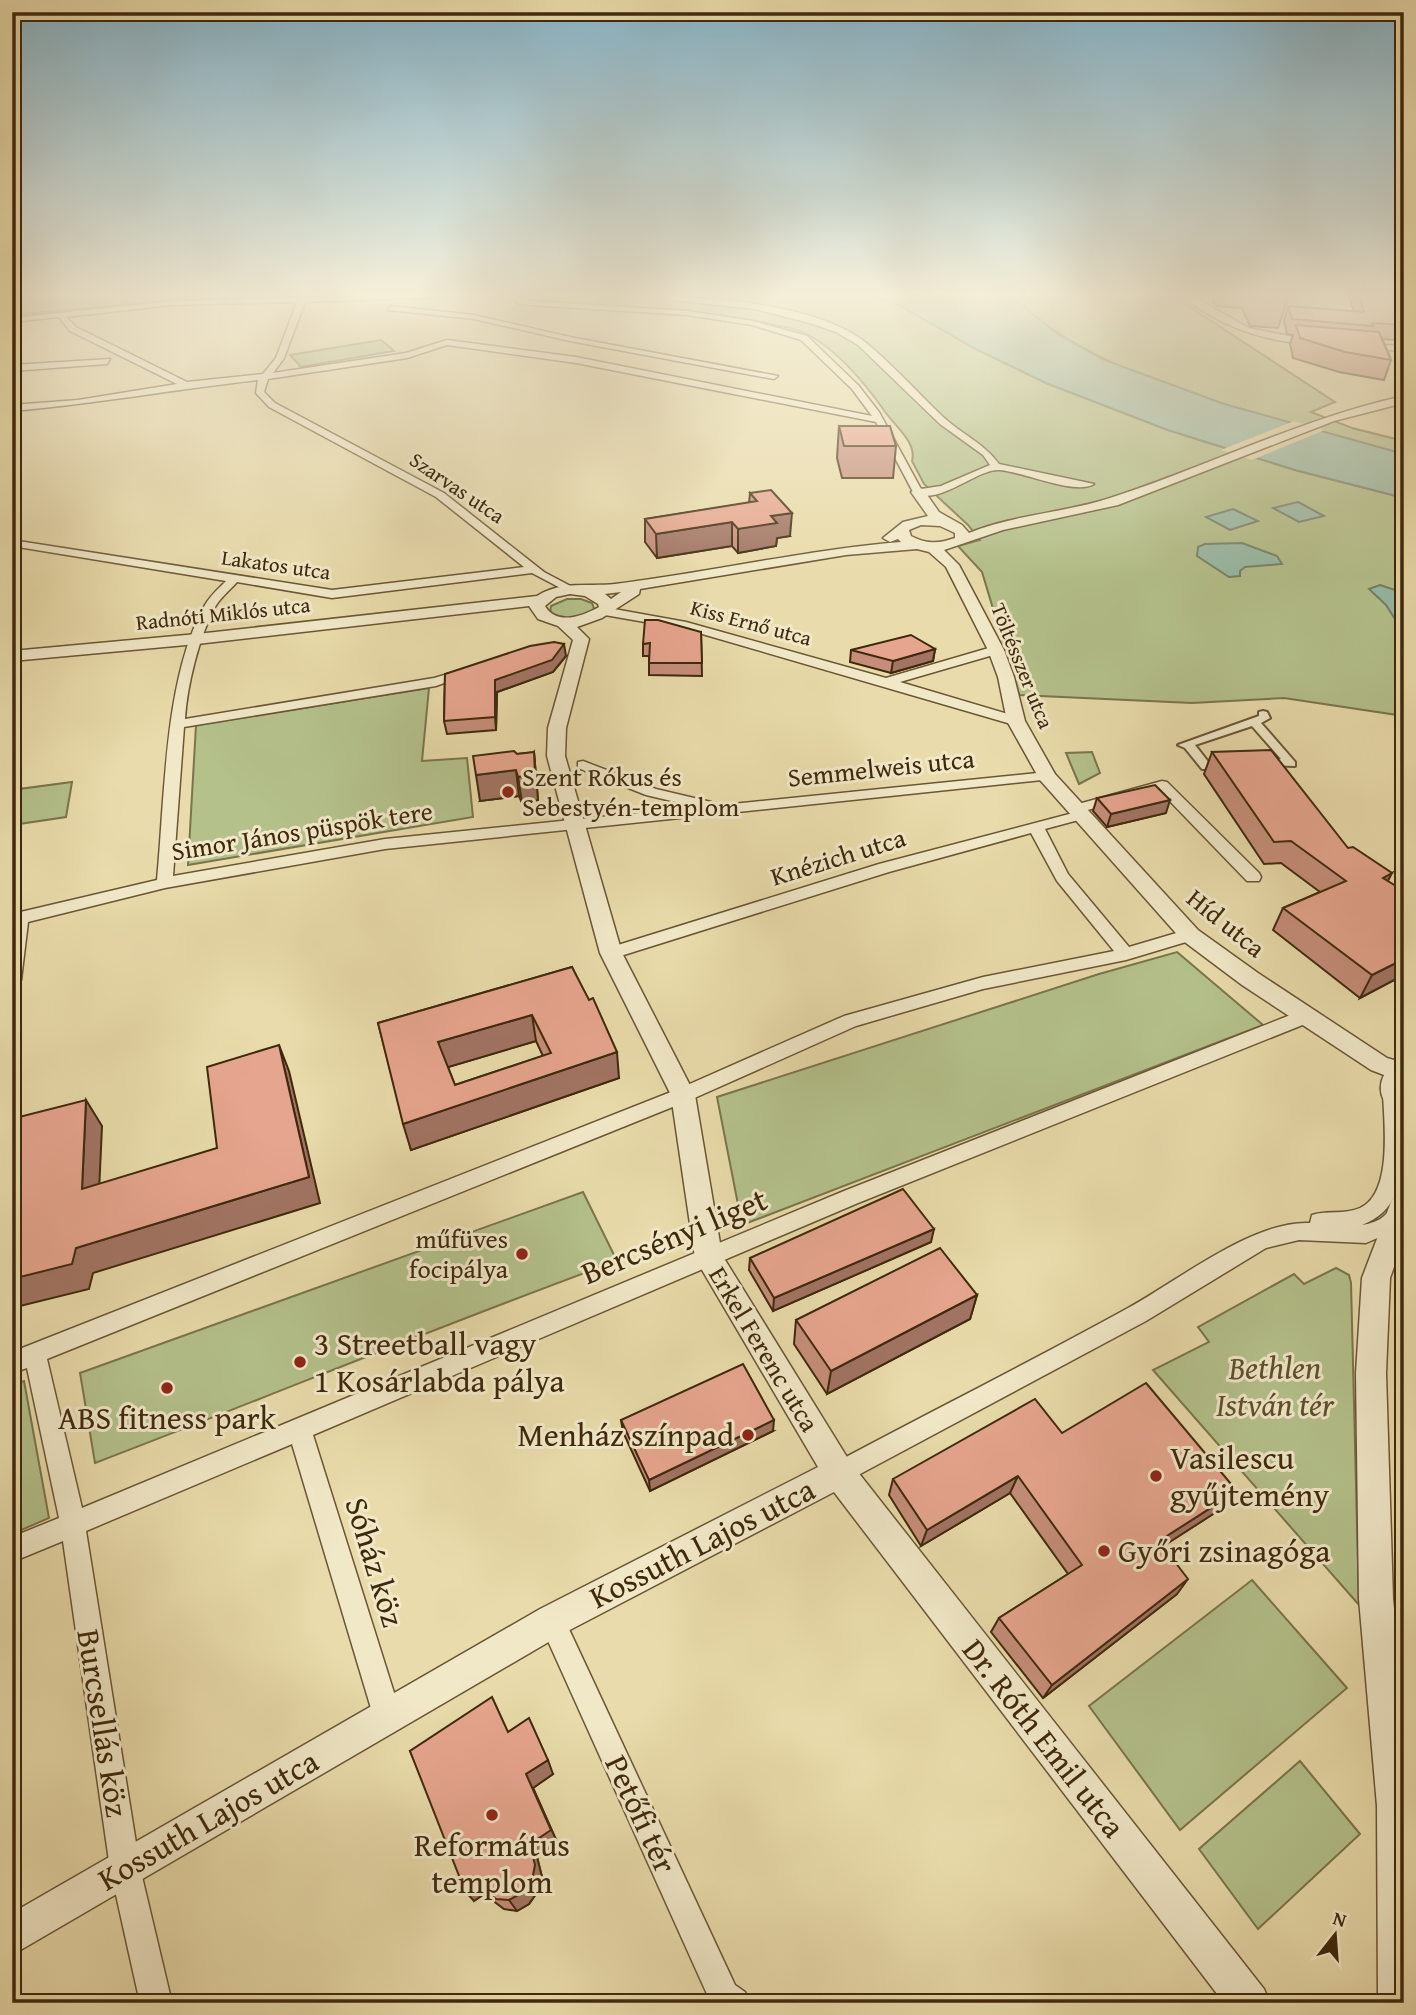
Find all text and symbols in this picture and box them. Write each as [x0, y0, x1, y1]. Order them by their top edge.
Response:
street label: Szarvas utca [403, 444, 511, 531]
street label: Lakatos utca [220, 542, 333, 588]
street label: Radnóti Miklós utca [134, 589, 312, 638]
street label: Kiss Ernő utca [687, 591, 815, 654]
street label: Töltésszer utca [983, 599, 1062, 733]
street label: Semmelweis utca [786, 738, 977, 797]
place label: Szent Rókus és Sebestyén-templom [522, 757, 739, 826]
marker: Szent Rókus és Sebestyén-templom [500, 784, 516, 800]
street label: Simor János püspök tere [169, 791, 435, 870]
street label: Knézich utca [766, 817, 911, 896]
street label: Híd utca [1179, 879, 1275, 967]
street label: Bercsényi liget [574, 1175, 774, 1296]
place label: műfüves focipálya [409, 1219, 509, 1288]
marker: műfüves focipálya [514, 1246, 530, 1262]
street label: Erkel Ferenc utca [700, 1259, 830, 1440]
place label: 3 Streetball vagy 1 Kosárlabda pálya [314, 1320, 565, 1404]
park label: Bethlen István tér [1216, 1344, 1335, 1428]
marker: 3 Streetball vagy 1 Kosárlabda pálya [292, 1354, 308, 1370]
marker: ABS fitness park [159, 1380, 175, 1396]
place label: ABS fitness park [58, 1394, 277, 1441]
place label: Menház színpad [518, 1411, 734, 1458]
marker: Menház színpad [740, 1427, 756, 1443]
place label: Vasilescu gyűjtemény [1170, 1434, 1329, 1518]
street label: Kossuth Lajos utca [581, 1465, 823, 1620]
marker: Vasilescu gyűjtemény [1148, 1468, 1164, 1484]
street label: Sóház köz [334, 1492, 417, 1632]
place label: Győri zsinagóga [1118, 1527, 1330, 1574]
marker: Győri zsinagóga [1096, 1543, 1112, 1559]
street label: Burcsellás köz [65, 1626, 142, 1820]
street label: Dr. Róth Emil utca [952, 1628, 1137, 1847]
street label: Kossuth Lajos utca [89, 1737, 327, 1902]
street label: Petőfi tér [594, 1747, 689, 1881]
marker: Református templom [484, 1807, 500, 1823]
place label: Református templom [414, 1821, 570, 1905]
north arrow [1300, 1899, 1370, 1969]
text: N [1330, 1903, 1350, 1934]

